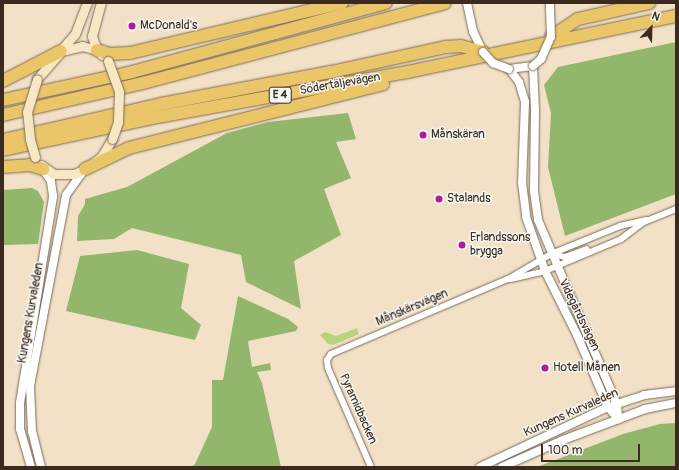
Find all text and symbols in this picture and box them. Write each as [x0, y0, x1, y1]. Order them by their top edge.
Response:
north arrow [631, 8, 671, 48]
text: N [650, 9, 662, 24]
place label: McDonald's [140, 19, 197, 33]
marker: McDonald's [127, 21, 137, 31]
street label: Södertäljevägen [299, 70, 381, 98]
road number: E 4 [268, 86, 292, 104]
place label: Månskäran [431, 128, 485, 142]
marker: Månskäran [418, 130, 428, 140]
place label: Stalands [447, 192, 491, 206]
marker: Stalands [434, 194, 444, 204]
place label: Erlandssons brygga [470, 231, 530, 259]
marker: Erlandssons brygga [457, 240, 467, 250]
street label: Kungens Kurvaleden [15, 261, 47, 365]
street label: Videgårdsvägen [555, 277, 603, 353]
street label: Månskärsvägen [374, 286, 450, 330]
place label: Hotell Månen [553, 361, 620, 375]
marker: Hotell Månen [540, 363, 550, 373]
street label: Pyramidbacken [336, 372, 380, 446]
street label: Kungens Kurvaleden [521, 386, 621, 440]
scale bar [543, 436, 642, 462]
text: 100 m [548, 443, 582, 458]

